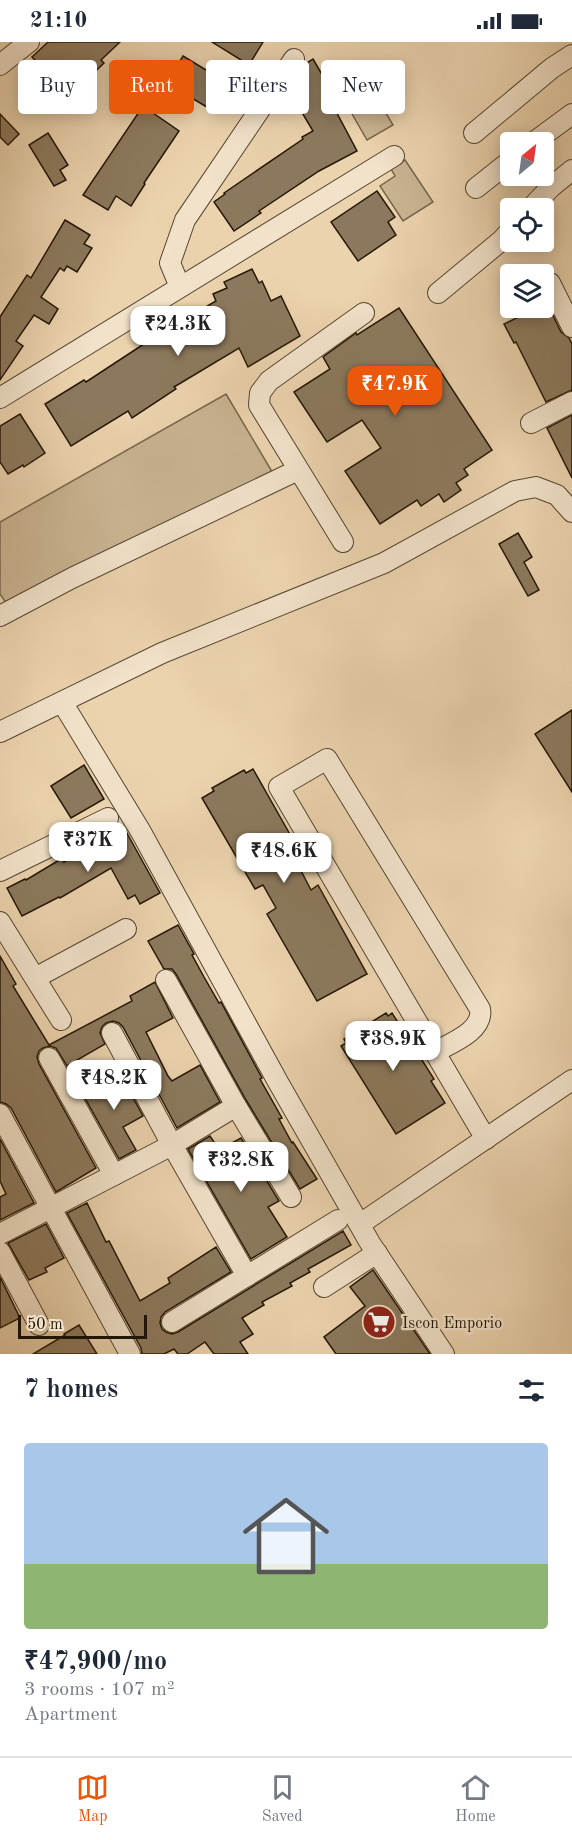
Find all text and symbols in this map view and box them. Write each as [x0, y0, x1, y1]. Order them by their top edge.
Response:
text: 21:10 [30, 10, 87, 32]
chip: Buy [18, 60, 97, 114]
chip: Rent [109, 60, 194, 114]
chip: Filters [206, 60, 309, 114]
chip: New [321, 60, 405, 114]
north arrow [500, 132, 554, 186]
map controls [500, 132, 554, 318]
button: locate [500, 198, 554, 252]
button: layers [500, 264, 554, 318]
pin: ₹24.3K [129, 306, 227, 357]
text: ₹24.3K [144, 315, 212, 335]
pin: ₹47.9K [346, 366, 444, 417]
text: ₹47.9K [361, 375, 429, 395]
pin: ₹37K [52, 822, 124, 873]
text: ₹37K [63, 831, 113, 851]
pin: ₹48.6K [235, 833, 333, 884]
text: ₹48.6K [250, 842, 318, 862]
pin: ₹38.9K [344, 1021, 442, 1072]
text: ₹38.9K [359, 1030, 427, 1050]
pin: ₹48.2K [65, 1060, 163, 1111]
text: ₹48.2K [80, 1069, 148, 1089]
pin: ₹32.8K [192, 1142, 290, 1193]
text: ₹32.8K [207, 1151, 275, 1171]
supermarket icon: Iscon Emporio [361, 1304, 397, 1340]
scale bar [18, 1312, 147, 1340]
place label: Iscon Emporio [402, 1316, 502, 1332]
text: 50 m [27, 1317, 63, 1333]
icon: filters [515, 1374, 548, 1407]
text: 7 homes [24, 1377, 118, 1403]
icon: home [232, 1482, 340, 1590]
text: ₹47,900/mo [24, 1649, 167, 1675]
text: 3 rooms · 107 m² [24, 1680, 174, 1700]
text: Apartment [24, 1705, 118, 1725]
tab: Map [76, 1771, 109, 1827]
tab: Saved [262, 1771, 303, 1827]
tab: Home [455, 1771, 496, 1827]

